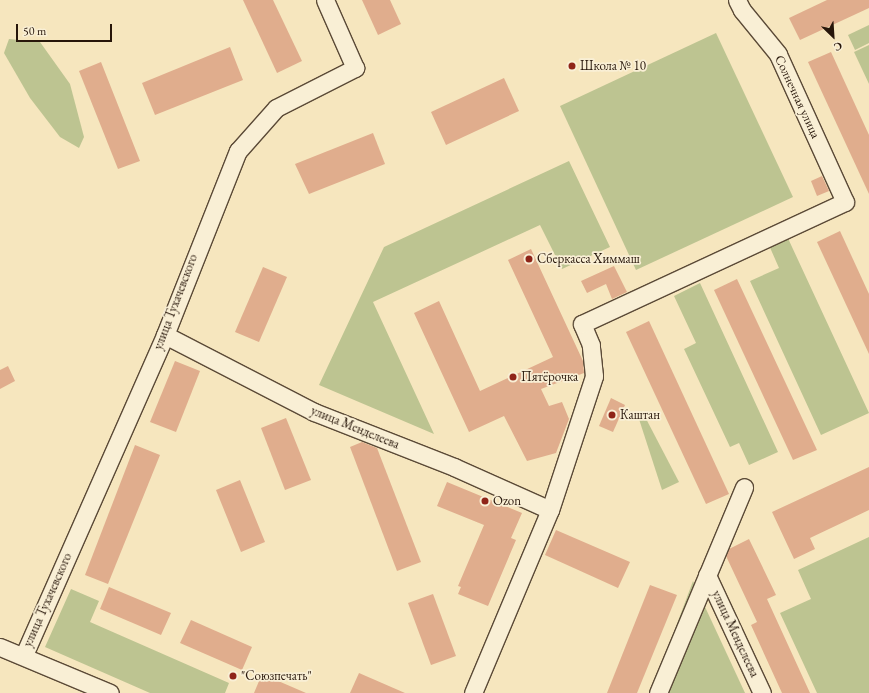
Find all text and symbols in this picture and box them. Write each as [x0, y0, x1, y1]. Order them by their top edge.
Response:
scale bar [18, 16, 114, 42]
north arrow [813, 16, 853, 56]
text: 50 m [23, 23, 46, 39]
text: С [832, 39, 845, 55]
street label: Солнечная улица [771, 53, 823, 141]
place label: Школа № 10 [580, 58, 646, 74]
marker: Школа № 10 [567, 61, 577, 71]
place label: Сберкасса Химмаш [537, 251, 640, 267]
street label: улица Тухачевского [151, 252, 201, 352]
marker: Сберкасса Химмаш [524, 254, 534, 264]
place label: Пятёрочка [521, 369, 578, 385]
marker: Пятёрочка [508, 372, 518, 382]
street label: улица Менделеева [308, 403, 402, 453]
place label: Каштан [620, 407, 660, 423]
marker: Каштан [607, 410, 617, 420]
place label: Ozon [493, 493, 521, 509]
marker: Ozon [480, 496, 490, 506]
street label: улица Тухачевского [20, 551, 76, 649]
street label: улица Менделеева [708, 588, 762, 680]
place label: "Союзпечать" [241, 668, 312, 684]
marker: "Союзпечать" [228, 671, 238, 681]

